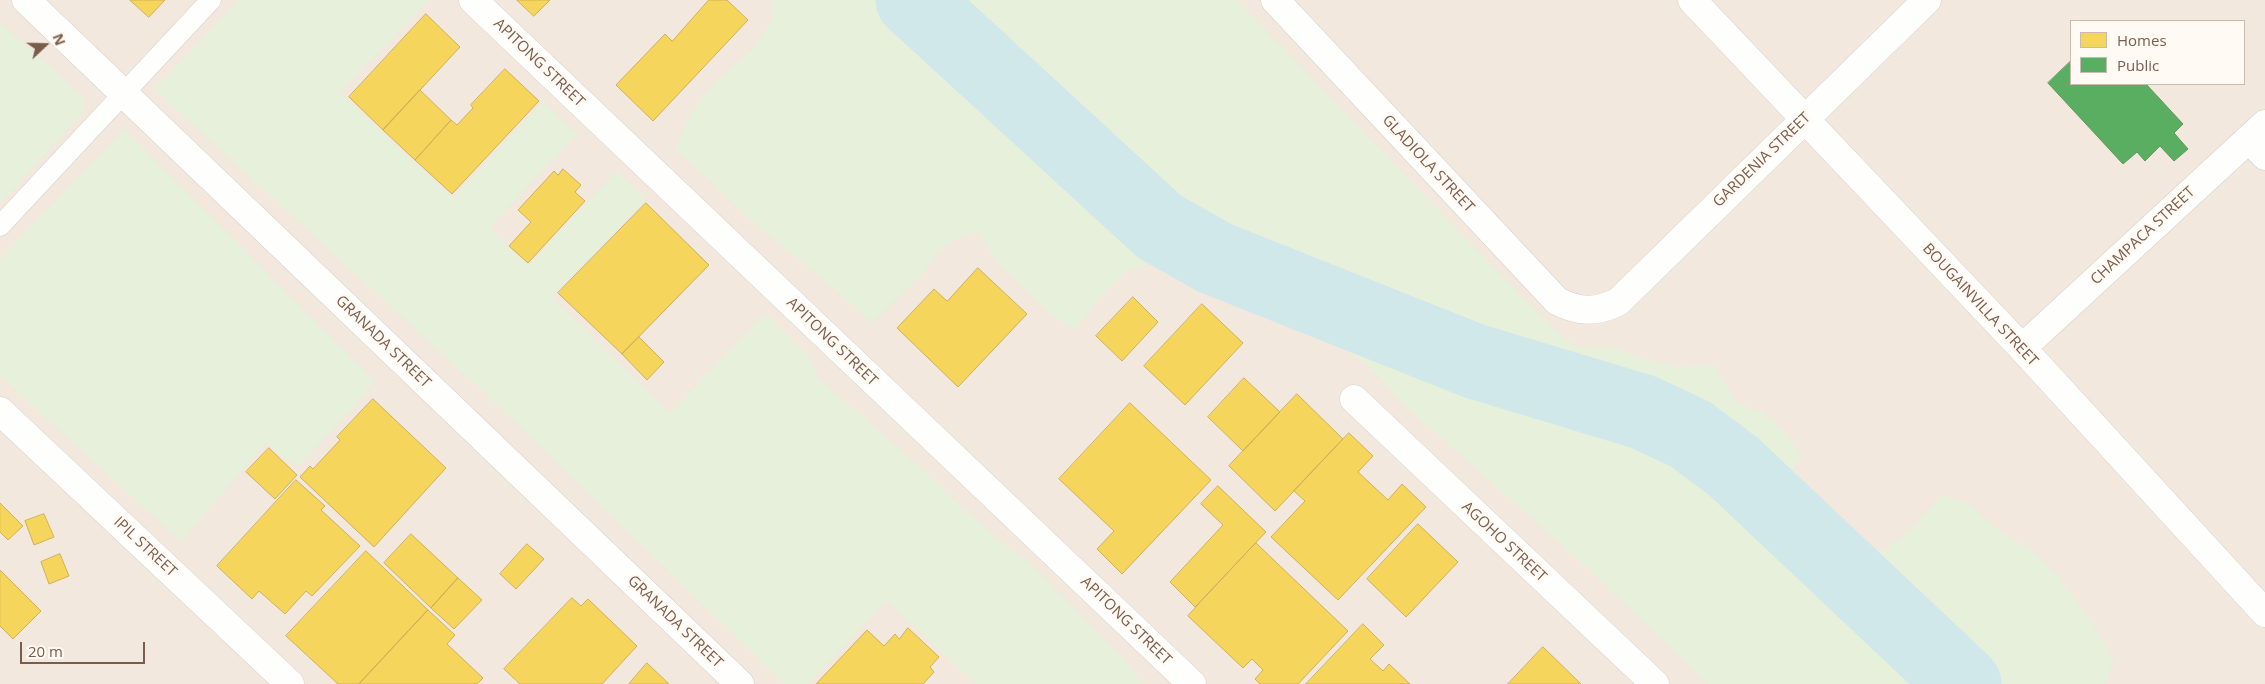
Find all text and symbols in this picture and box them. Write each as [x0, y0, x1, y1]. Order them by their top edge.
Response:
street label: APITONG STREET [490, 15, 588, 111]
north arrow [20, 20, 70, 70]
legend [2070, 20, 2245, 85]
text: Homes [2117, 30, 2167, 50]
text: N [49, 31, 70, 48]
text: Public [2117, 55, 2159, 75]
street label: GARDENIA STREET [1710, 109, 1814, 211]
street label: GLADIOLA STREET [1378, 111, 1478, 217]
street label: CHAMPACA STREET [2087, 183, 2199, 289]
street label: BOUGAINVILLA STREET [1919, 240, 2041, 370]
street label: GRANADA STREET [332, 292, 434, 392]
street label: APITONG STREET [783, 294, 881, 390]
street label: AGOHO STREET [1458, 498, 1550, 586]
street label: IPIL STREET [110, 513, 180, 581]
street label: GRANADA STREET [624, 572, 726, 672]
street label: APITONG STREET [1077, 573, 1175, 669]
scale bar [22, 632, 148, 664]
text: 20 m [28, 641, 63, 661]

